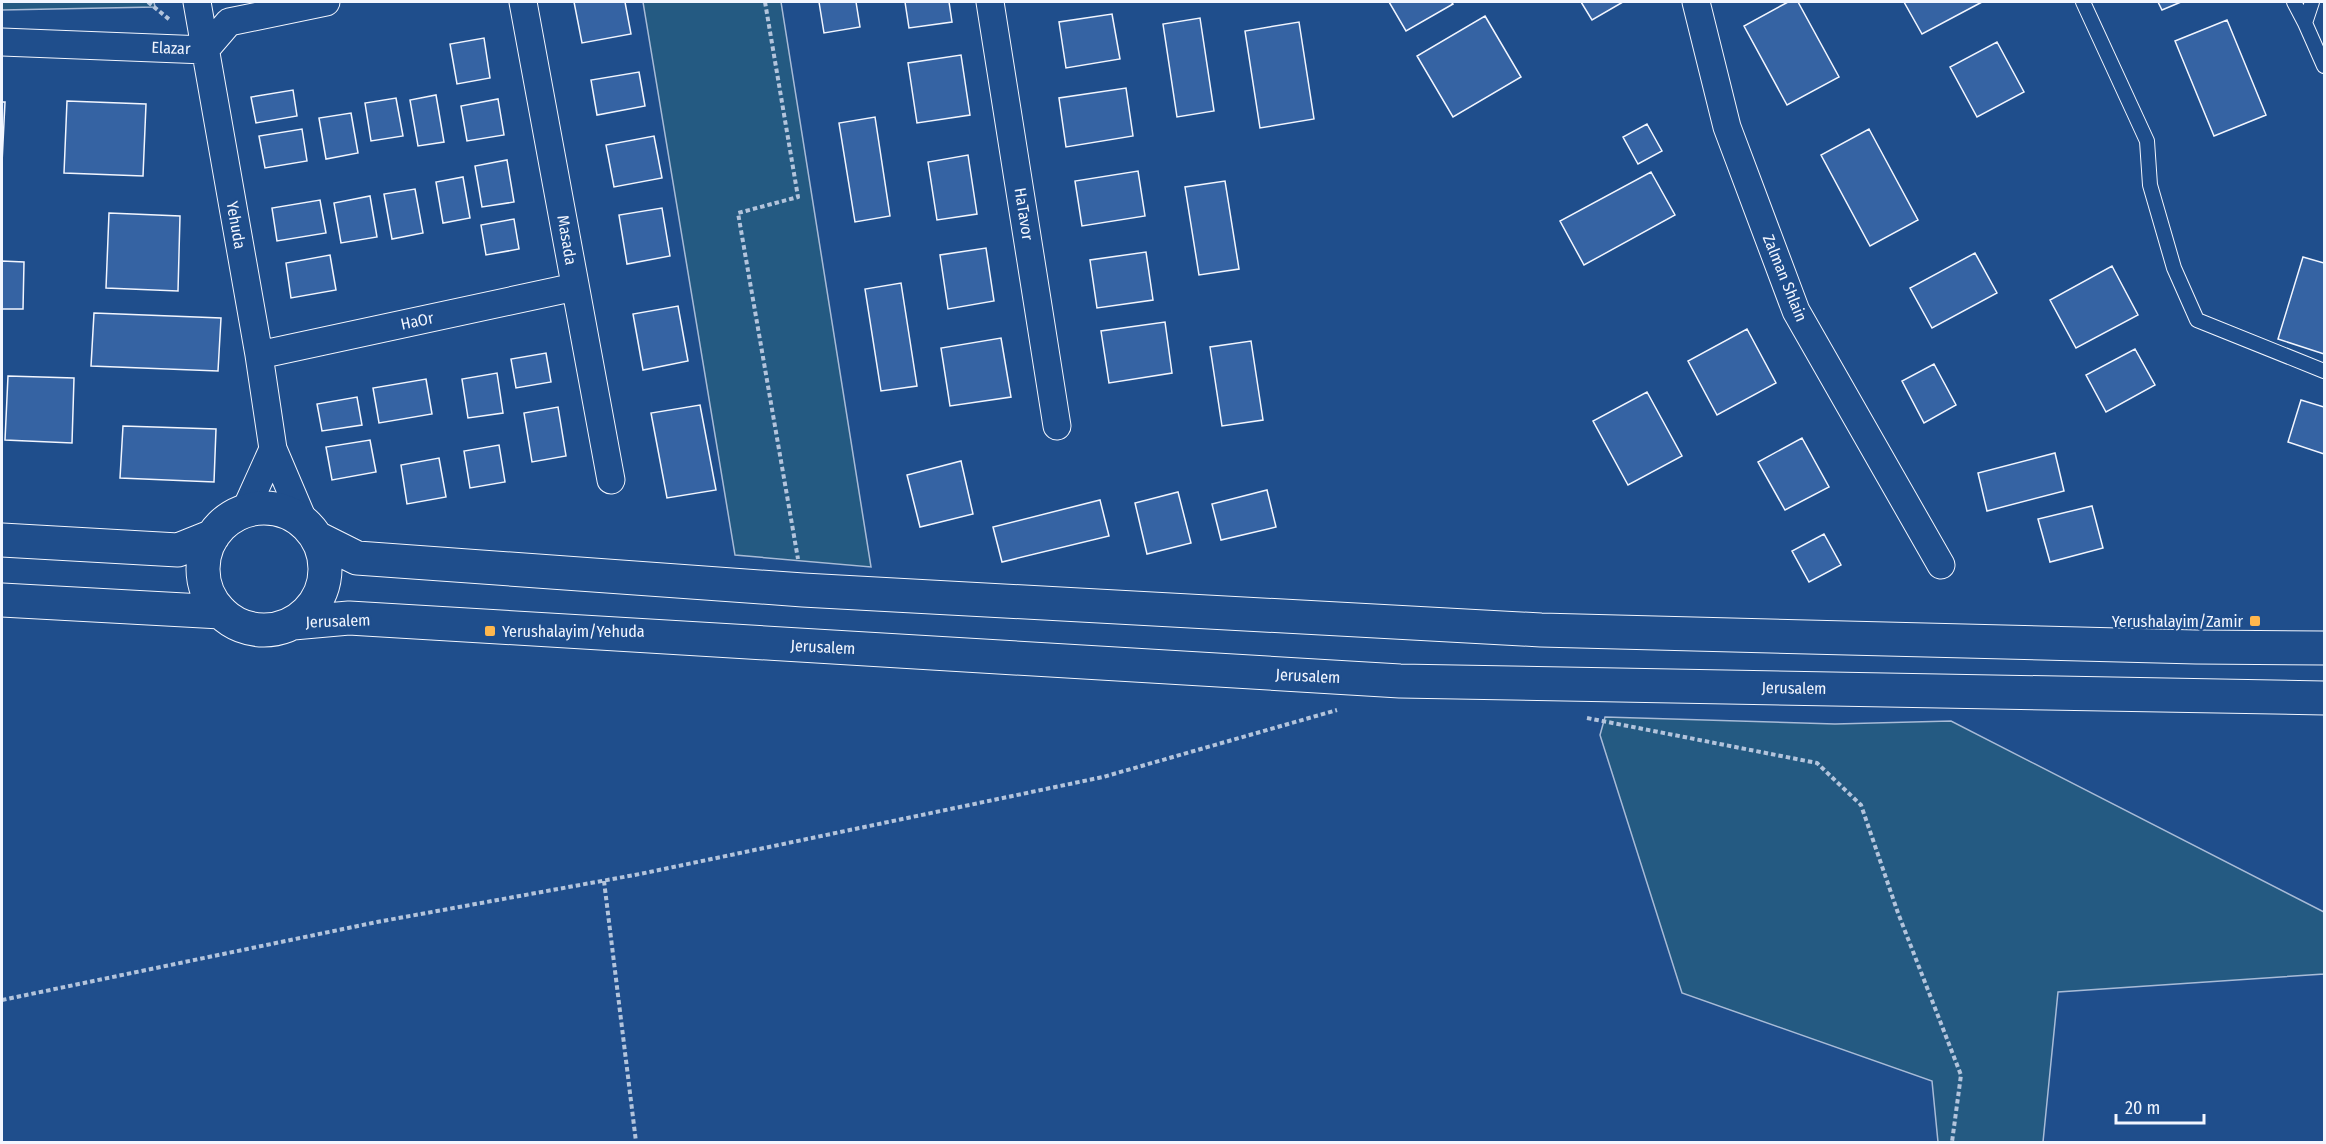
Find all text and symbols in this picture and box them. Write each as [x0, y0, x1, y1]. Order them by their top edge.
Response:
street label: Elazar [151, 38, 191, 58]
street label: HaTavor [1010, 186, 1038, 242]
street label: Yehuda [222, 200, 250, 251]
street label: Masada [553, 214, 581, 266]
street label: Zalman Shlain [1759, 232, 1811, 324]
street label: HaOr [399, 308, 436, 334]
street label: Jerusalem [305, 610, 371, 632]
place label: Yerushalayim/Zamir [2112, 612, 2243, 631]
marker: Yerushalayim/Zamir [2248, 614, 2262, 628]
place label: Yerushalayim/Yehuda [502, 622, 645, 641]
marker: Yerushalayim/Yehuda [483, 624, 497, 638]
street label: Jerusalem [790, 636, 856, 658]
street label: Jerusalem [1275, 665, 1341, 687]
street label: Jerusalem [1761, 678, 1827, 698]
scale bar [2116, 1087, 2204, 1125]
text: 20 m [2125, 1097, 2160, 1119]

